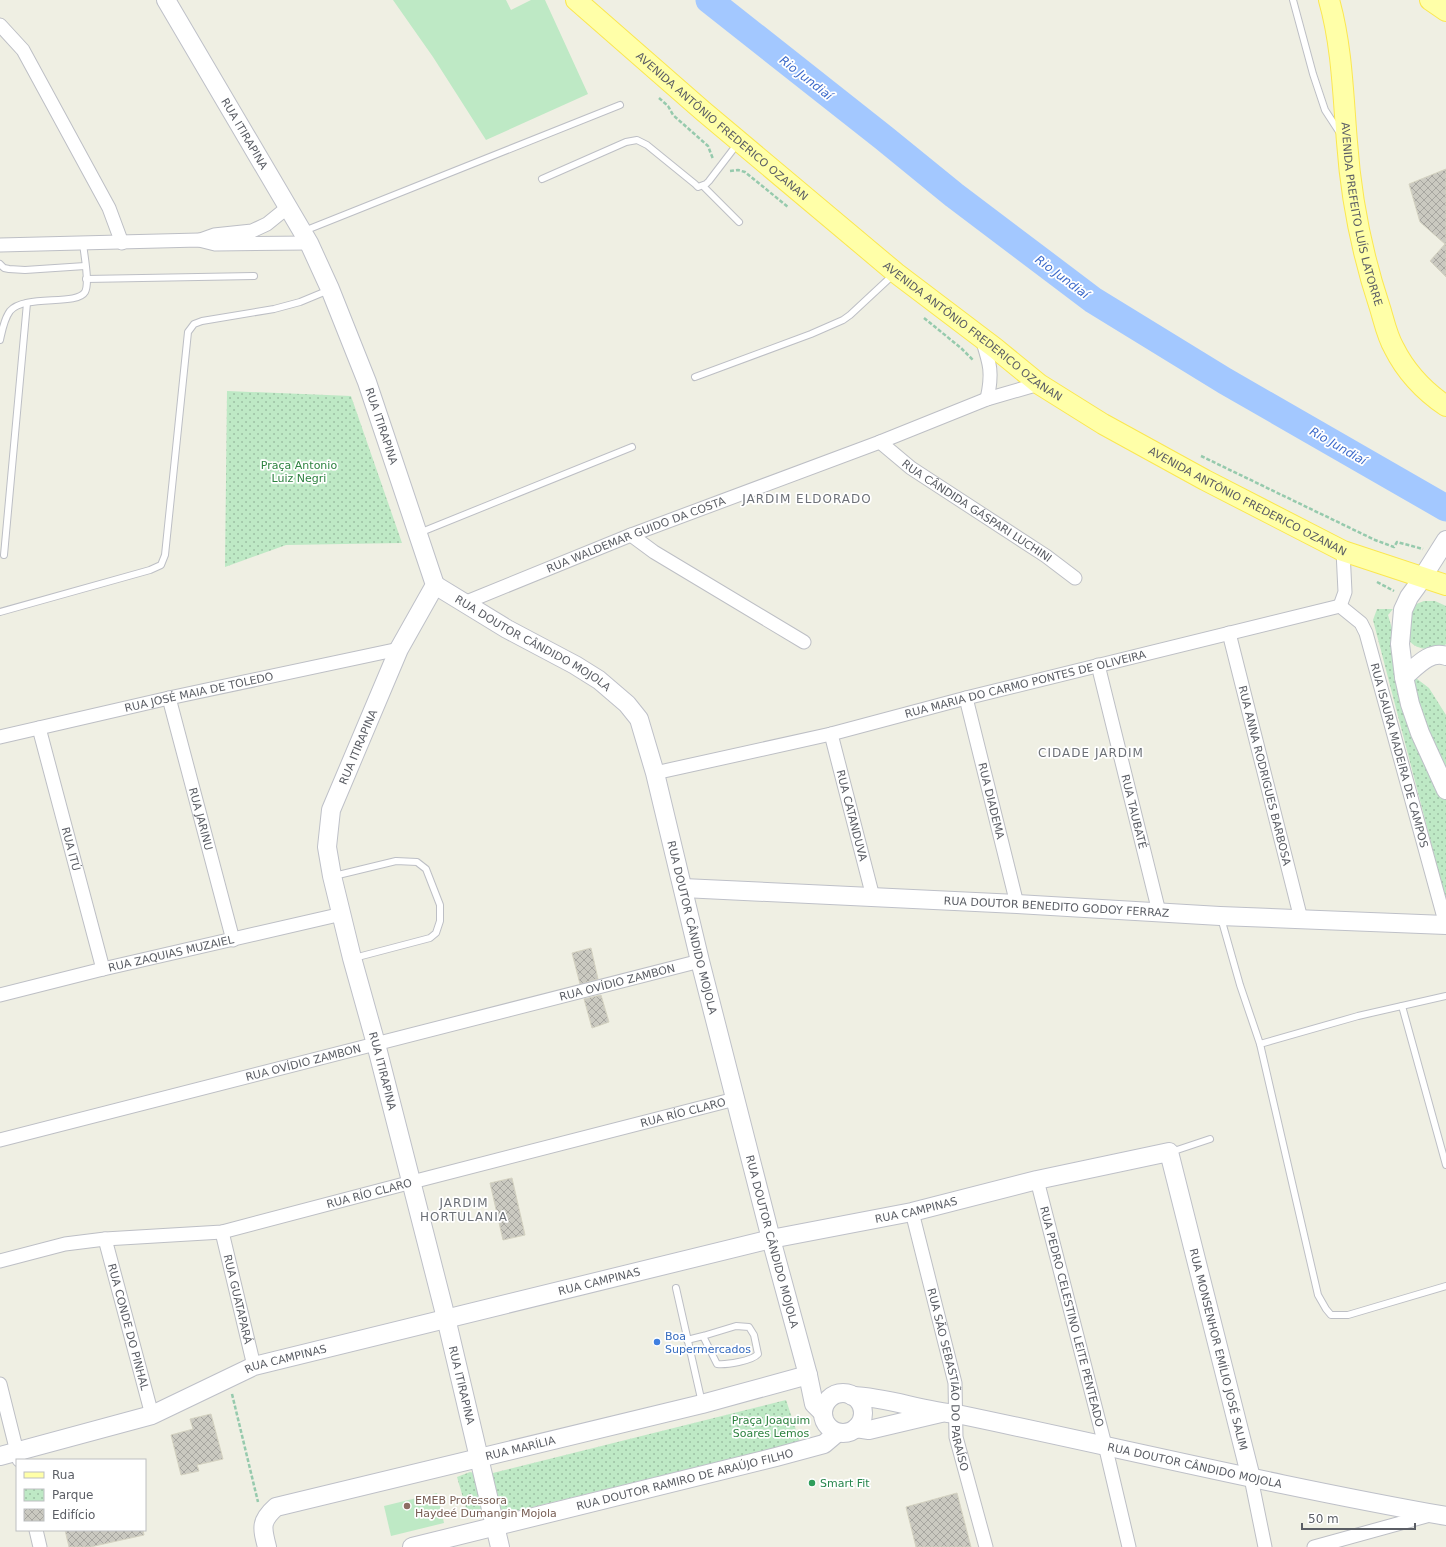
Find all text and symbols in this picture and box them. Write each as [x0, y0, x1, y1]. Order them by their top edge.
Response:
street label: AVENIDA ANTÔNIO FREDERICO OZANAN [633, 50, 810, 203]
water label: Rio Jundiaí [777, 53, 837, 104]
street label: RUA ITIRAPINA [218, 96, 270, 172]
street label: AVENIDA PREFEITO LUÍS LATORRE [1338, 122, 1385, 308]
water label: Rio Jundiaí [1033, 252, 1093, 303]
street label: AVENIDA ANTÔNIO FREDERICO OZANAN [880, 259, 1064, 404]
street label: RUA ITIRAPINA [362, 386, 400, 467]
water label: Rio Jundiaí [1307, 424, 1370, 469]
street label: AVENIDA ANTÔNIO FREDERICO OZANAN [1146, 444, 1349, 559]
street label: RUA CÂNDIDA GÁSPARI LUCHINI [899, 457, 1054, 565]
park label: Praça Antonio Luiz Negri [261, 459, 337, 485]
district label: JARDIM ELDORADO [741, 492, 872, 506]
street label: RUA WALDEMAR GUIDO DA COSTA [545, 494, 728, 576]
street label: RUA DOUTOR CÂNDIDO MOJOLA [453, 593, 614, 694]
street label: RUA MARIA DO CARMO PONTES DE OLIVEIRA [904, 648, 1148, 721]
street label: RUA ISAURA MADEIRA DE CAMPOS [1368, 662, 1431, 849]
street label: RUA JOSÉ MAIA DE TOLEDO [123, 670, 275, 715]
street label: RUA ANNA RODRIGUES BARBOSA [1236, 684, 1293, 867]
street label: RUA ITIRAPINA [337, 707, 380, 787]
district label: CIDADE JARDIM [1038, 746, 1144, 760]
street label: RUA DIADEMA [975, 761, 1007, 841]
street label: RUA CATANDUVA [833, 768, 870, 863]
street label: RUA TAUBATÉ [1118, 773, 1149, 850]
street label: RUA JARINU [186, 786, 215, 852]
street label: RUA ITÚ [59, 826, 83, 872]
street label: RUA DOUTOR CÂNDIDO MOJOLA [664, 839, 720, 1016]
street label: RUA DOUTOR BENEDITO GODOY FERRAZ [943, 894, 1170, 920]
street label: RUA ZAQUIAS MUZAIEL [107, 933, 236, 975]
street label: RUA OVÍDIO ZAMBON [558, 962, 676, 1004]
street label: RUA ITIRAPINA [366, 1030, 399, 1112]
street label: RUA OVÍDIO ZAMBON [244, 1042, 363, 1084]
street label: RUA RÍO CLARO [639, 1096, 728, 1130]
street label: RUA DOUTOR CÂNDIDO MOJOLA [743, 1154, 801, 1330]
street label: RUA RÍO CLARO [325, 1176, 414, 1211]
street label: RUA CAMPINAS [874, 1195, 959, 1226]
district label: JARDIM HORTULANIA [420, 1196, 508, 1224]
street label: RUA PEDRO CELESTINO LEITE PENTEADO [1037, 1205, 1106, 1429]
street label: RUA MONSENHOR EMÍLIO JOSÉ SALIM [1187, 1247, 1250, 1452]
street label: RUA GUATAPARÁ [221, 1253, 255, 1346]
street label: RUA CONDE DO PINHAL [105, 1262, 151, 1393]
street label: RUA CAMPINAS [557, 1265, 642, 1298]
street label: RUA SÃO SEBASTIÃO DO PARAÍSO [924, 1287, 971, 1473]
place label: Boa Supermercados [665, 1330, 751, 1356]
marker: Boa Supermercados [652, 1337, 662, 1347]
street label: RUA CAMPINAS [243, 1342, 328, 1376]
street label: RUA ITIRAPINA [446, 1345, 477, 1426]
park label: Praça Joaquim Soares Lemos [732, 1414, 810, 1440]
street label: RUA MARÍLIA [484, 1434, 557, 1463]
street label: RUA DOUTOR CÂNDIDO MOJOLA [1106, 1441, 1284, 1491]
street label: RUA DOUTOR RAMIRO DE ARAÚJO FILHO [575, 1447, 795, 1513]
legend [16, 1459, 146, 1531]
text: Rua [52, 1468, 75, 1482]
place label: Smart Fit [820, 1477, 870, 1490]
marker: Smart Fit [807, 1478, 817, 1488]
text: Parque [52, 1488, 93, 1502]
place label: EMEB Professora Haydeé Dumangin Mojola [415, 1494, 557, 1520]
marker: EMEB Professora Haydeé Dumangin Mojola [402, 1501, 412, 1511]
scale bar [1302, 1505, 1415, 1531]
text: Edifício [52, 1508, 95, 1522]
text: 50 m [1308, 1512, 1339, 1526]

